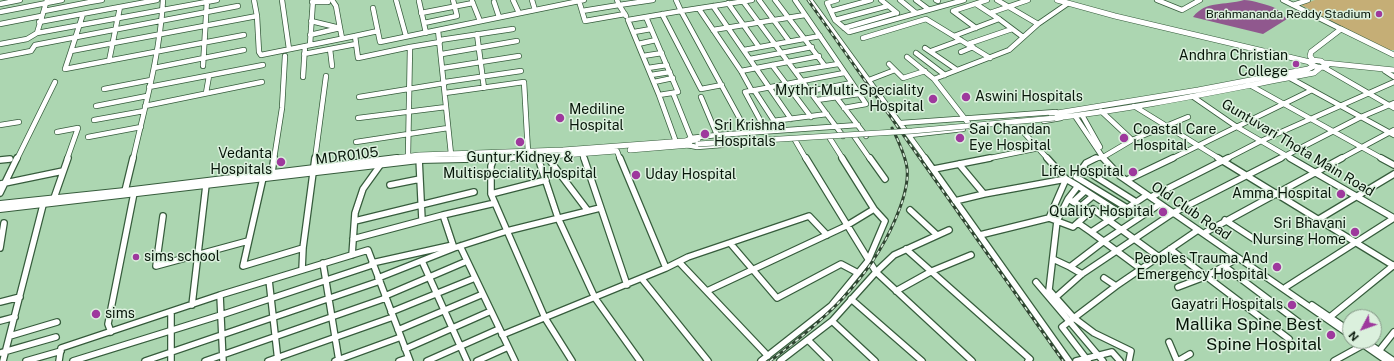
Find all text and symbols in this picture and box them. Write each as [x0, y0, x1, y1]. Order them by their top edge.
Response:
place label: Brahmananda Reddy Stadium [1206, 7, 1371, 21]
marker: Brahmananda Reddy Stadium [1374, 9, 1384, 19]
place label: Andhra Christian College [1179, 48, 1288, 80]
marker: Andhra Christian College [1291, 59, 1301, 69]
place label: Mythri Multi-Speciality Hospital [775, 83, 924, 116]
place label: Aswini Hospitals [975, 89, 1083, 105]
marker: Aswini Hospitals [960, 91, 972, 103]
marker: Mythri Multi-Speciality Hospital [927, 93, 939, 105]
street label: Guntuvari Thota Main Road [1218, 96, 1378, 200]
place label: Mediline Hospital [569, 102, 625, 134]
marker: Mediline Hospital [554, 112, 566, 124]
place label: Sri Krishna Hospitals [714, 118, 785, 150]
place label: Sai Chandan Eye Hospital [969, 122, 1051, 154]
place label: Coastal Care Hospital [1133, 122, 1216, 154]
marker: Sri Krishna Hospitals [699, 128, 711, 140]
marker: Sai Chandan Eye Hospital [954, 132, 966, 144]
marker: Coastal Care Hospital [1118, 132, 1130, 144]
marker: Guntur Kidney & Multispeciality Hospital [514, 136, 526, 148]
street label: MDR0105 [315, 144, 379, 168]
place label: Vedanta Hospitals [210, 146, 272, 178]
place label: Guntur Kidney & Multispeciality Hospital [443, 150, 597, 182]
marker: Vedanta Hospitals [275, 156, 287, 168]
place label: Life Hospital [1041, 164, 1124, 180]
marker: Life Hospital [1127, 166, 1139, 178]
place label: Uday Hospital [645, 167, 736, 183]
marker: Uday Hospital [630, 169, 642, 181]
street label: Old Club Road [1148, 178, 1234, 244]
place label: Amma Hospital [1232, 186, 1332, 202]
marker: Amma Hospital [1335, 188, 1347, 200]
place label: Quality Hospital [1049, 204, 1154, 220]
marker: Quality Hospital [1157, 206, 1169, 218]
place label: Sri Bhavani Nursing Home [1252, 216, 1346, 248]
marker: Sri Bhavani Nursing Home [1349, 226, 1361, 238]
place label: sims school [144, 249, 220, 265]
place label: Peoples Trauma And Emergency Hospital [1134, 251, 1268, 284]
marker: sims school [131, 252, 141, 262]
marker: Peoples Trauma And Emergency Hospital [1271, 261, 1283, 273]
place label: Gayatri Hospitals [1171, 297, 1283, 313]
marker: Gayatri Hospitals [1286, 299, 1298, 311]
place label: sims [105, 306, 135, 322]
marker: sims [90, 308, 102, 320]
north arrow [1342, 309, 1382, 349]
place label: Mallika Spine Best Spine Hospital [1175, 315, 1322, 355]
marker: Mallika Spine Best Spine Hospital [1325, 329, 1337, 341]
text: N [1346, 329, 1361, 343]

